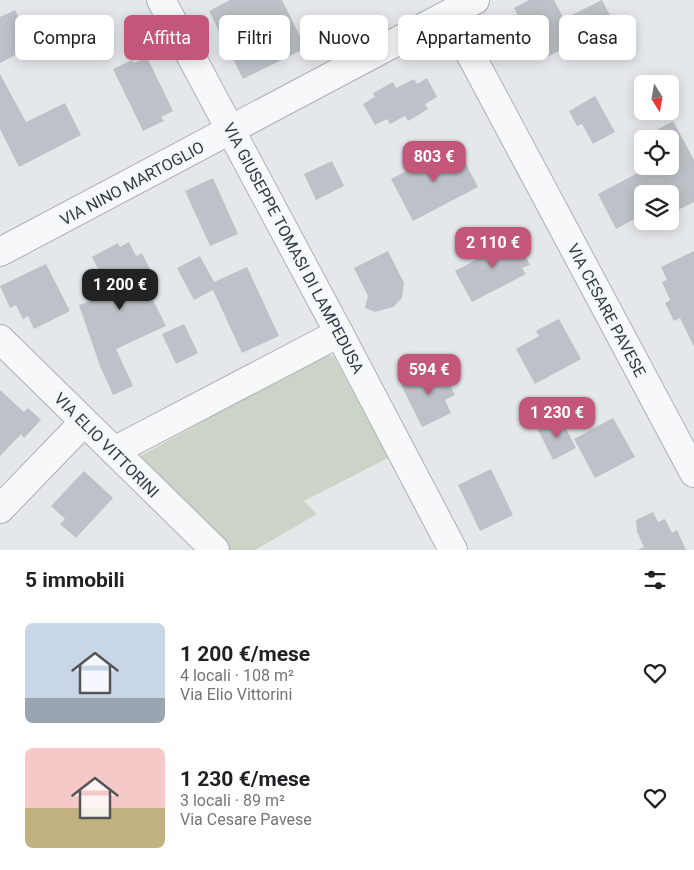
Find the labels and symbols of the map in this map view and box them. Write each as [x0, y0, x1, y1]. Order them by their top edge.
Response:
north arrow [634, 75, 679, 120]
street label: VIA GIUSEPPE TOMASI DI LAMPEDUSA [219, 120, 368, 377]
street label: VIA NINO MARTOGLIO [57, 137, 207, 229]
pin: 803 € [399, 140, 469, 183]
pin: 2 110 € [447, 226, 539, 269]
street label: VIA CESARE PAVESE [563, 240, 650, 380]
pin: 1 200 € [74, 268, 166, 311]
pin: 594 € [394, 354, 464, 396]
street label: VIA ELIO VITTORINI [50, 389, 163, 502]
pin: 1 230 € [511, 396, 603, 439]

